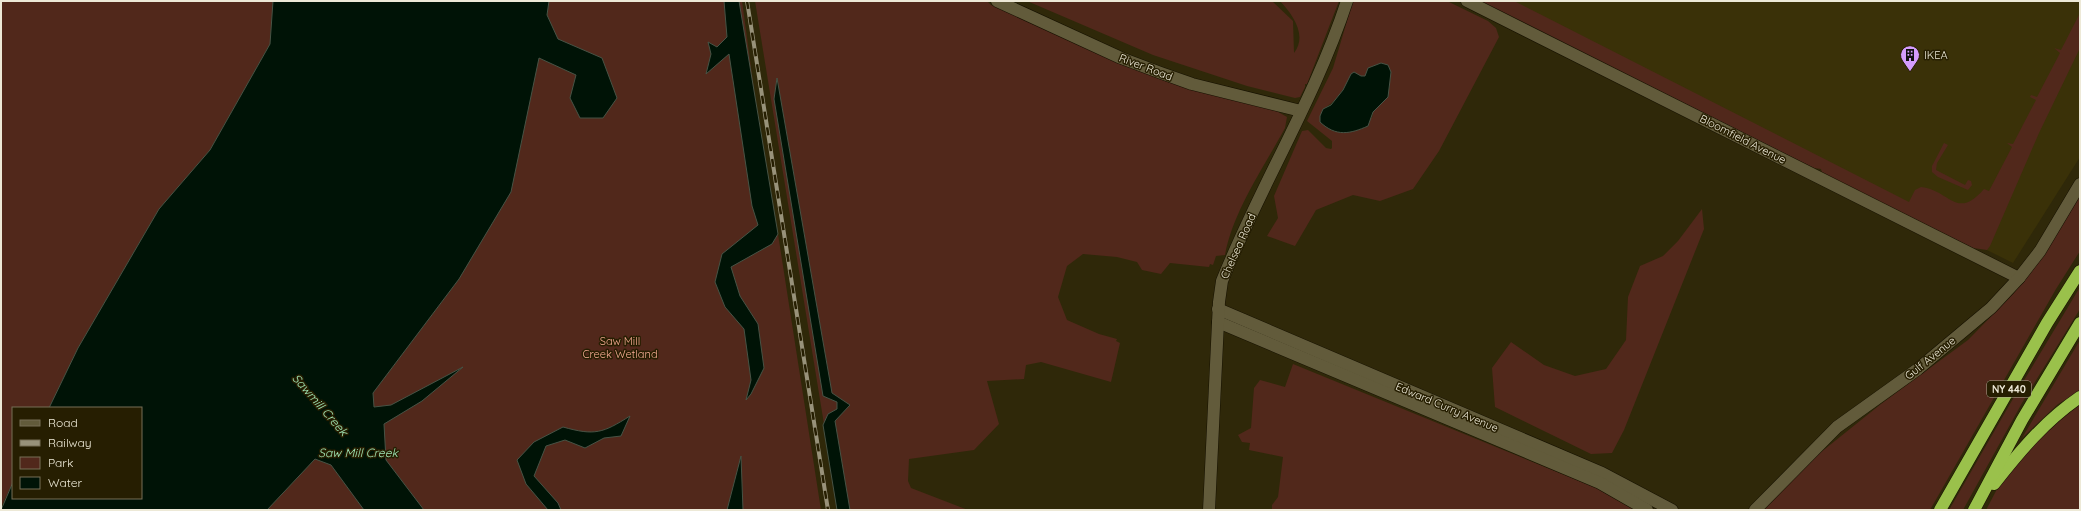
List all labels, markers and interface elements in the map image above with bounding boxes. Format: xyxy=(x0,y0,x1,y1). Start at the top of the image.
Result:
building icon: IKEA xyxy=(1899,44,1921,72)
place label: IKEA xyxy=(1924,48,1948,62)
street label: River Road xyxy=(1117,50,1175,84)
street label: Bloomfield Avenue xyxy=(1697,111,1789,167)
street label: Chelsea Road xyxy=(1217,211,1259,281)
street label: Gulf Avenue xyxy=(1902,333,1958,383)
park label: Saw Mill Creek Wetland xyxy=(582,334,658,361)
water label: Sawmill Creek xyxy=(289,371,352,440)
street label: Edward Curry Avenue xyxy=(1394,379,1500,435)
road number: NY 440 xyxy=(1987,381,2031,397)
legend xyxy=(12,407,142,499)
text: Road xyxy=(48,415,78,430)
text: Railway xyxy=(48,435,92,450)
water label: Saw Mill Creek xyxy=(318,445,399,460)
text: Park xyxy=(48,455,73,470)
text: Water xyxy=(48,475,83,490)

